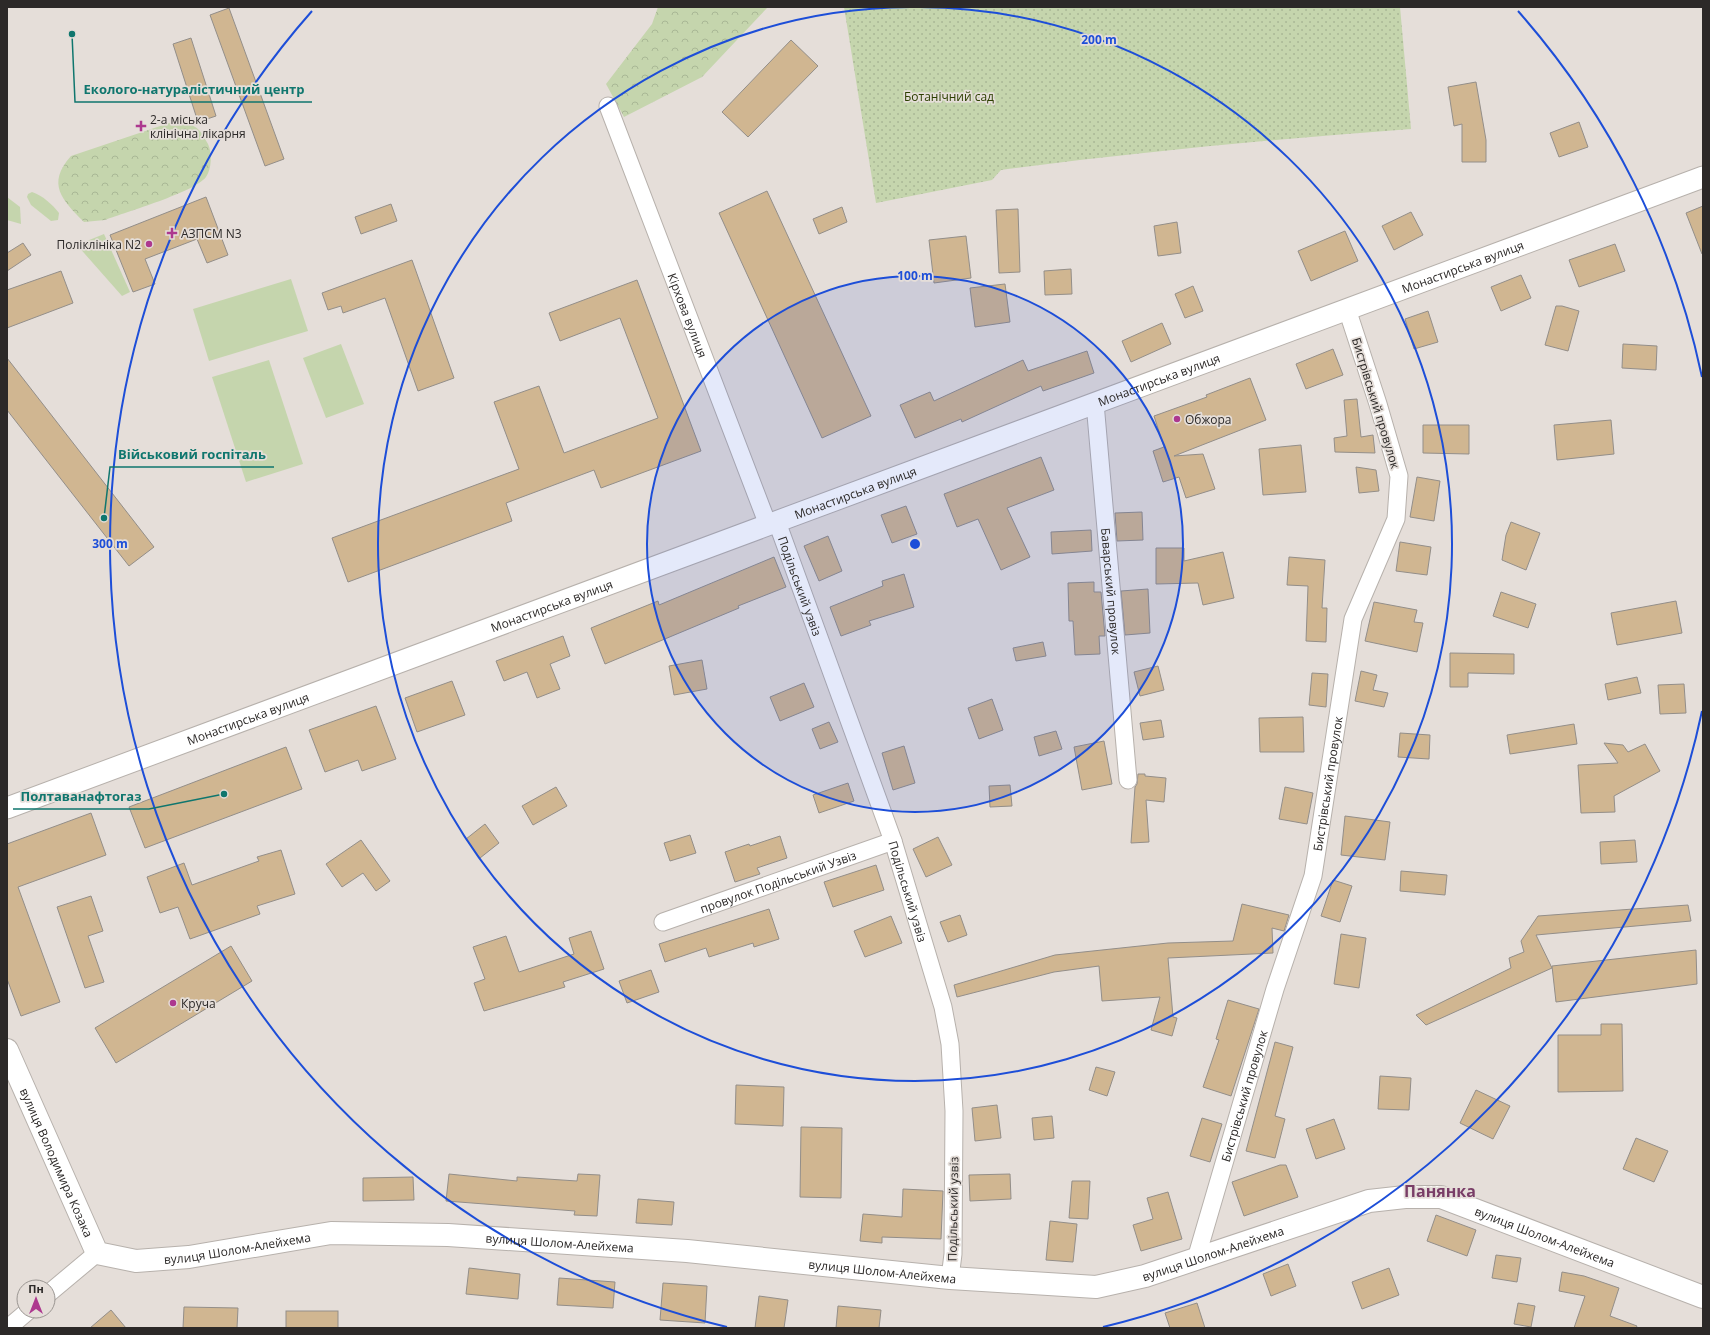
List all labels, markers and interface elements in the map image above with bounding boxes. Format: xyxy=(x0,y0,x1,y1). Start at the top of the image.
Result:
text: 200 m xyxy=(1081,31,1117,48)
callout: Еколого-натуралістичний центр xyxy=(75,77,312,102)
text: Еколого-натуралістичний центр xyxy=(84,80,304,98)
park label: Ботанічний сад xyxy=(904,88,994,105)
place label: 2-а міська клінічна лікарня xyxy=(150,111,246,142)
marker: 2-а міська клінічна лікарня xyxy=(135,120,147,132)
place label: АЗПСМ N3 xyxy=(181,225,242,242)
marker: АЗПСМ N3 xyxy=(166,227,178,239)
place label: Поліклініка N2 xyxy=(57,236,141,253)
street label: Монастирська вулиця xyxy=(1399,236,1526,297)
marker: Поліклініка N2 xyxy=(144,239,154,249)
text: 100 m xyxy=(897,267,933,284)
street label: Кірхова вулиця xyxy=(664,270,712,360)
street label: Бистрівський провулок xyxy=(1348,335,1404,471)
street label: Монастирська вулиця xyxy=(1095,349,1222,410)
place label: Обжора xyxy=(1185,411,1232,428)
marker: Обжора xyxy=(1172,414,1182,424)
callout: Військовий госпіталь xyxy=(110,442,274,467)
text: Військовий госпіталь xyxy=(118,445,266,463)
street label: Монастирська вулиця xyxy=(792,462,919,523)
street label: Баварський провулок xyxy=(1097,527,1126,656)
street label: Подільський узвіз xyxy=(774,534,826,638)
text: 300 m xyxy=(92,535,128,552)
centre of rings xyxy=(908,537,922,551)
street label: Монастирська вулиця xyxy=(488,575,615,636)
street label: Монастирська вулиця xyxy=(184,688,311,749)
street label: Бистрівський провулок xyxy=(1308,714,1346,852)
callout: Полтаванафтогаз xyxy=(13,784,149,809)
text: Полтаванафтогаз xyxy=(21,787,141,805)
street label: Подільський узвіз xyxy=(885,839,931,944)
street label: провулок Подільський Узвіз xyxy=(698,846,859,917)
place label: Круча xyxy=(181,995,216,1012)
marker: Круча xyxy=(168,998,178,1008)
street label: Бистрівський провулок xyxy=(1216,1027,1271,1164)
street label: вулиця Володимира Козака xyxy=(16,1085,97,1240)
street label: Подільський узвіз xyxy=(944,1156,962,1262)
district label: Панянка xyxy=(1404,1180,1476,1202)
street label: вулиця Шолом-Алейхема xyxy=(1472,1202,1617,1271)
street label: вулиця Шолом-Алейхема xyxy=(1140,1222,1286,1285)
street label: вулиця Шолом-Алейхема xyxy=(163,1228,312,1267)
street label: вулиця Шолом-Алейхема xyxy=(485,1229,634,1256)
street label: вулиця Шолом-Алейхема xyxy=(808,1255,957,1287)
north arrow xyxy=(16,1279,56,1319)
text: Пн xyxy=(28,1281,44,1296)

